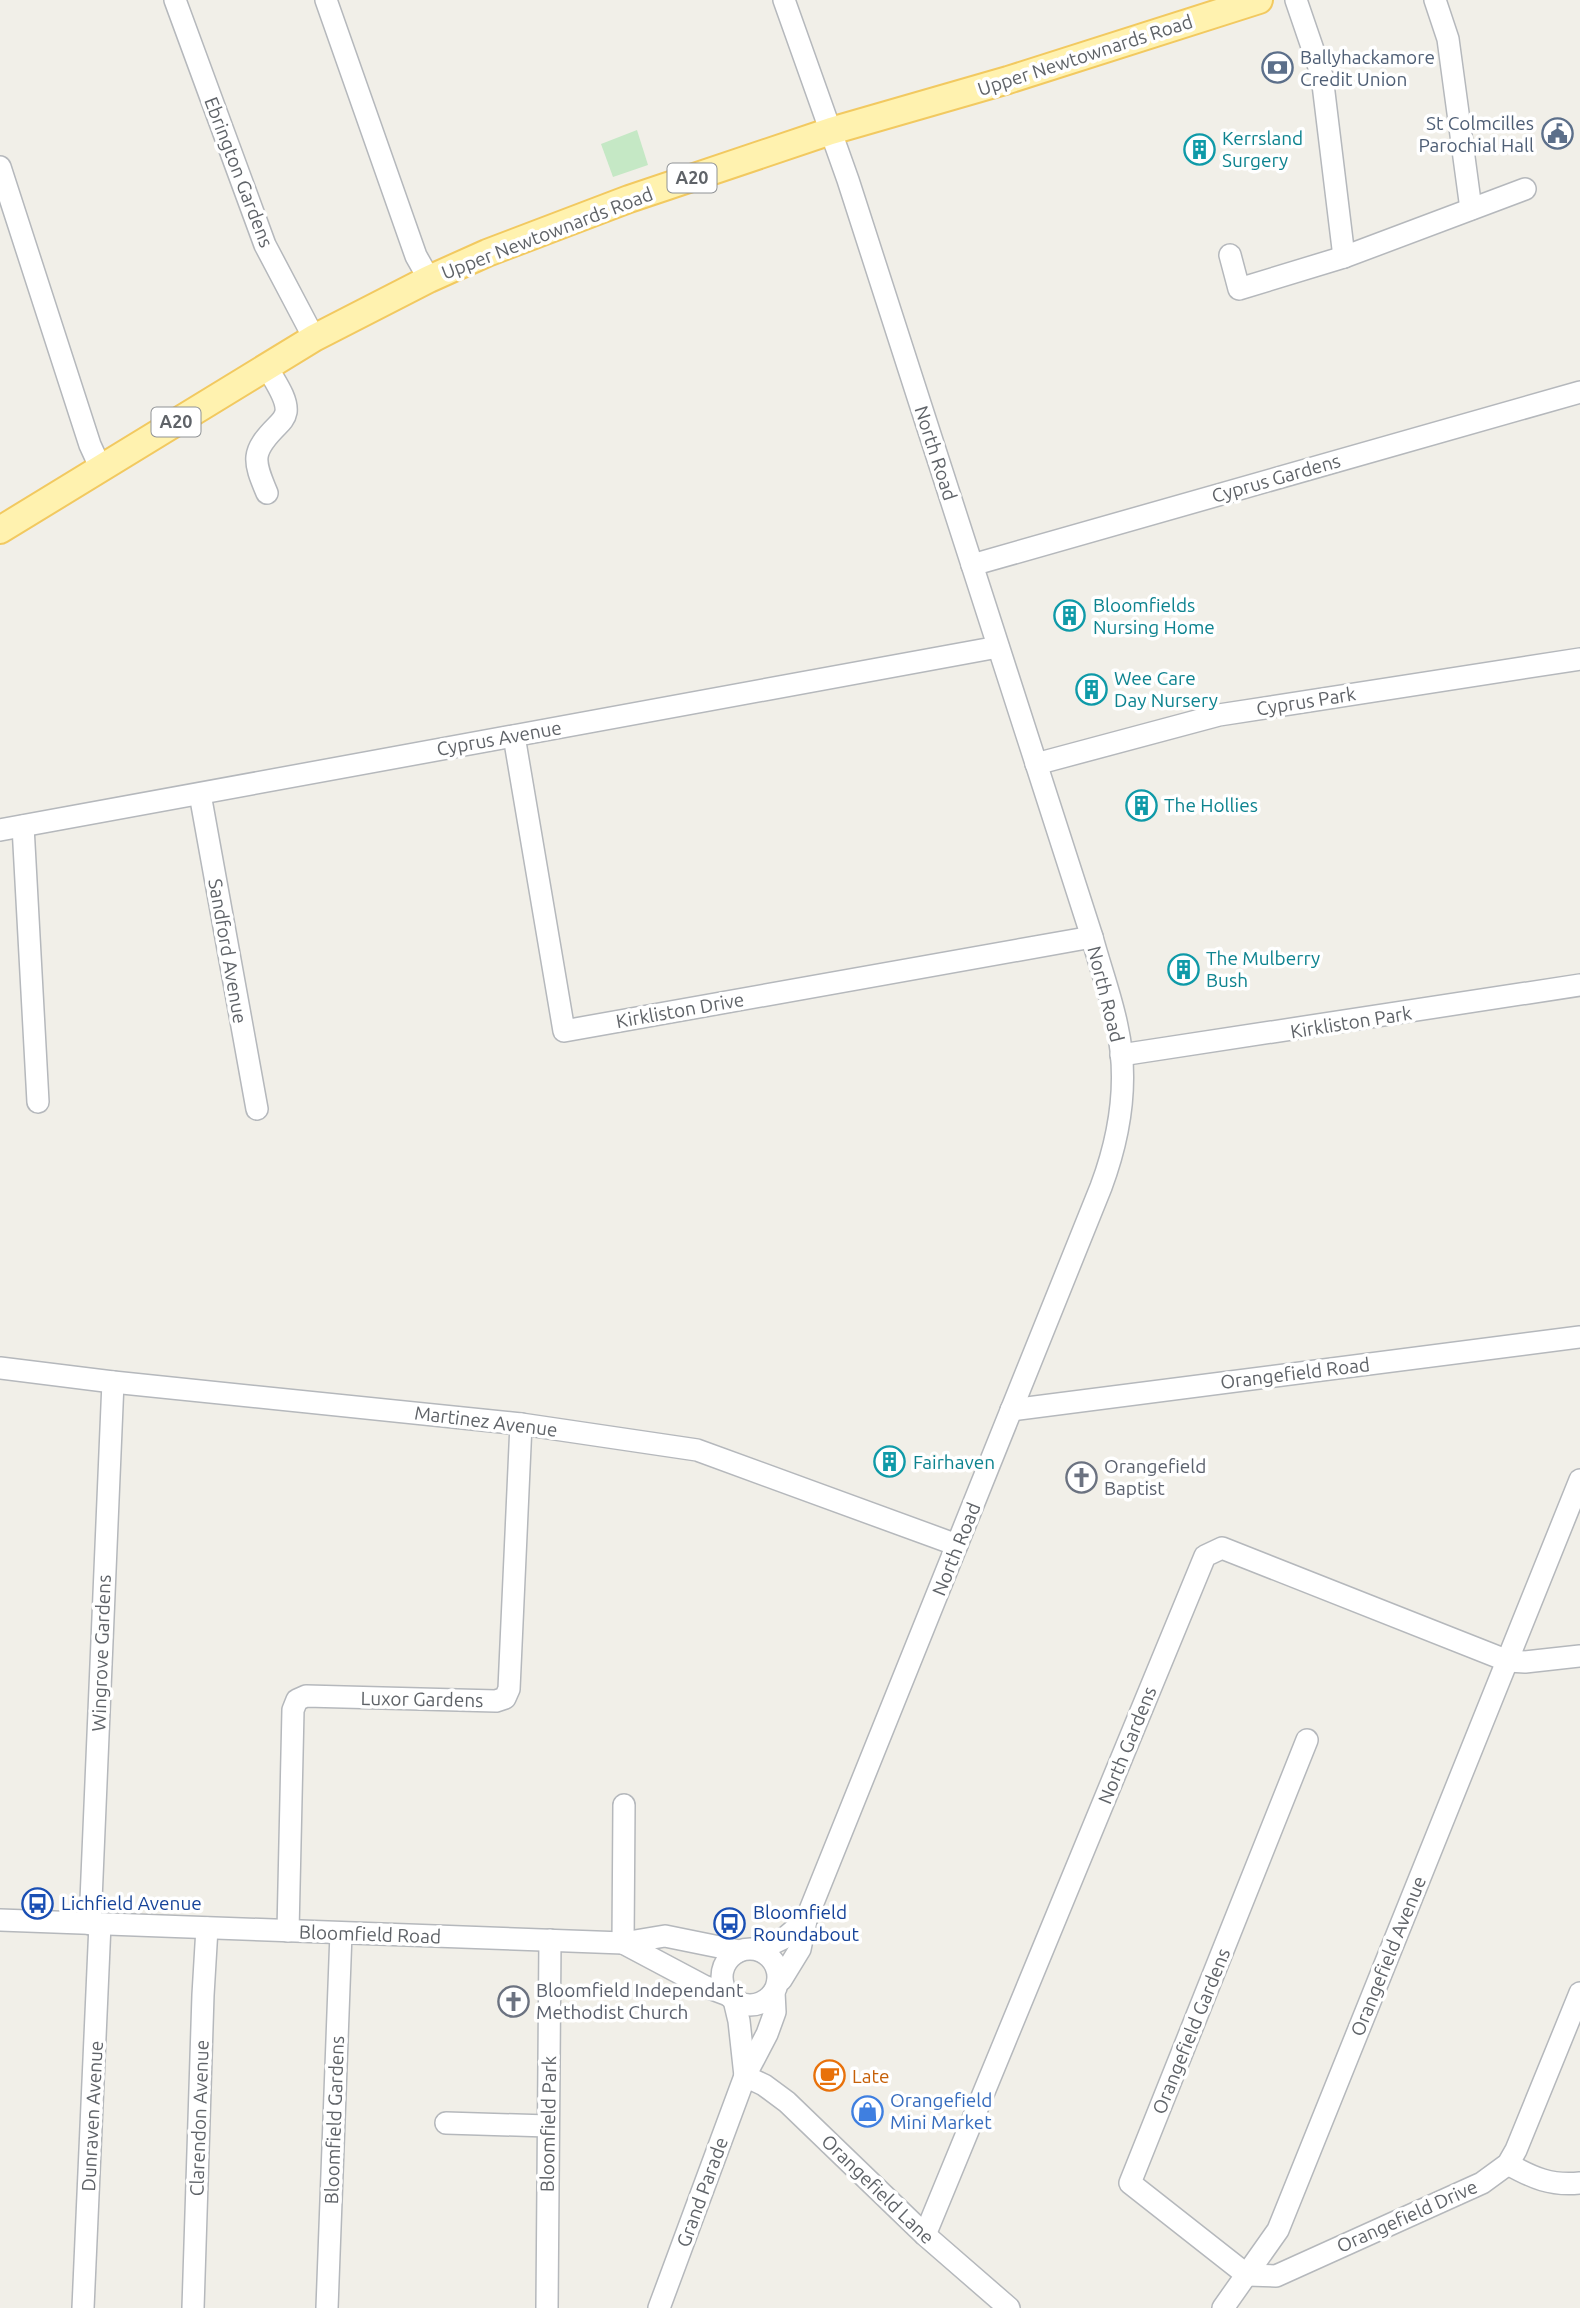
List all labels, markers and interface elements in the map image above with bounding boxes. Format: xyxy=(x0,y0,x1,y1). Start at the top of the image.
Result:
street label: Upper Newtownards Road xyxy=(975,10,1195,100)
place label: Ballyhackamore Credit Union xyxy=(1300,46,1435,90)
bank icon: Ballyhackamore Credit Union xyxy=(1260,51,1294,85)
street label: Ebrington Gardens xyxy=(200,94,278,250)
place label: St Colmcilles Parochial Hall xyxy=(1418,112,1534,156)
public building icon: St Colmcilles Parochial Hall xyxy=(1540,117,1574,151)
place label: Kerrsland Surgery xyxy=(1222,127,1303,171)
building icon: Kerrsland Surgery xyxy=(1182,132,1216,166)
road number: A20 xyxy=(668,163,716,192)
street label: Upper Newtownards Road xyxy=(438,182,656,284)
street label: North Road xyxy=(910,403,962,503)
road number: A20 xyxy=(152,408,200,436)
street label: Cyprus Gardens xyxy=(1209,449,1343,507)
place label: Bloomfields Nursing Home xyxy=(1093,594,1215,638)
building icon: Bloomfields Nursing Home xyxy=(1053,599,1087,633)
place label: Wee Care Day Nursery xyxy=(1114,667,1218,711)
building icon: Wee Care Day Nursery xyxy=(1074,672,1108,706)
street label: Cyprus Park xyxy=(1255,682,1358,720)
street label: Cyprus Avenue xyxy=(435,716,563,760)
building icon: The Hollies xyxy=(1124,788,1158,822)
place label: The Hollies xyxy=(1164,794,1258,816)
street label: Sandford Avenue xyxy=(204,877,252,1025)
street label: North Road xyxy=(1083,944,1129,1044)
place label: The Mulberry Bush xyxy=(1206,947,1320,991)
building icon: The Mulberry Bush xyxy=(1166,952,1200,986)
street label: Kirkliston Drive xyxy=(614,988,746,1032)
street label: Kirkliston Park xyxy=(1289,1001,1414,1042)
street label: Orangefield Road xyxy=(1219,1353,1371,1393)
street label: Martinez Avenue xyxy=(413,1401,559,1441)
building icon: Fairhaven xyxy=(873,1445,907,1479)
place label: Fairhaven xyxy=(913,1451,995,1473)
place label: Orangefield Baptist xyxy=(1104,1455,1206,1499)
church icon: Orangefield Baptist xyxy=(1064,1460,1098,1494)
street label: North Road xyxy=(927,1499,985,1599)
street label: Wingrove Gardens xyxy=(87,1574,115,1732)
street label: North Gardens xyxy=(1093,1683,1161,1807)
street label: Luxor Gardens xyxy=(360,1687,484,1711)
street label: Orangefield Avenue xyxy=(1346,1873,1430,2039)
bus stop icon: Lichfield Avenue xyxy=(21,1886,55,1920)
place label: Lichfield Avenue xyxy=(61,1892,202,1914)
place label: Bloomfield Roundabout xyxy=(753,1901,860,1945)
bus stop icon: Bloomfield Roundabout xyxy=(713,1906,747,1940)
street label: Bloomfield Road xyxy=(299,1921,441,1947)
street label: Orangefield Gardens xyxy=(1148,1945,1234,2117)
place label: Bloomfield Independant Methodist Church xyxy=(536,1979,744,2023)
church icon: Bloomfield Independant Methodist Church xyxy=(496,1984,530,2018)
street label: Bloomfield Gardens xyxy=(320,2035,348,2205)
street label: Clarendon Avenue xyxy=(185,2039,213,2197)
street label: Dunraven Avenue xyxy=(77,2040,107,2192)
street label: Bloomfield Park xyxy=(536,2055,560,2192)
cafe icon: Late xyxy=(812,2059,846,2093)
place label: Late xyxy=(852,2065,889,2087)
place label: Orangefield Mini Market xyxy=(890,2089,992,2133)
shop icon: Orangefield Mini Market xyxy=(850,2094,884,2128)
street label: Orangefield Lane xyxy=(817,2130,939,2248)
street label: Grand Parade xyxy=(672,2134,732,2250)
street label: Orangefield Drive xyxy=(1333,2175,1481,2257)

